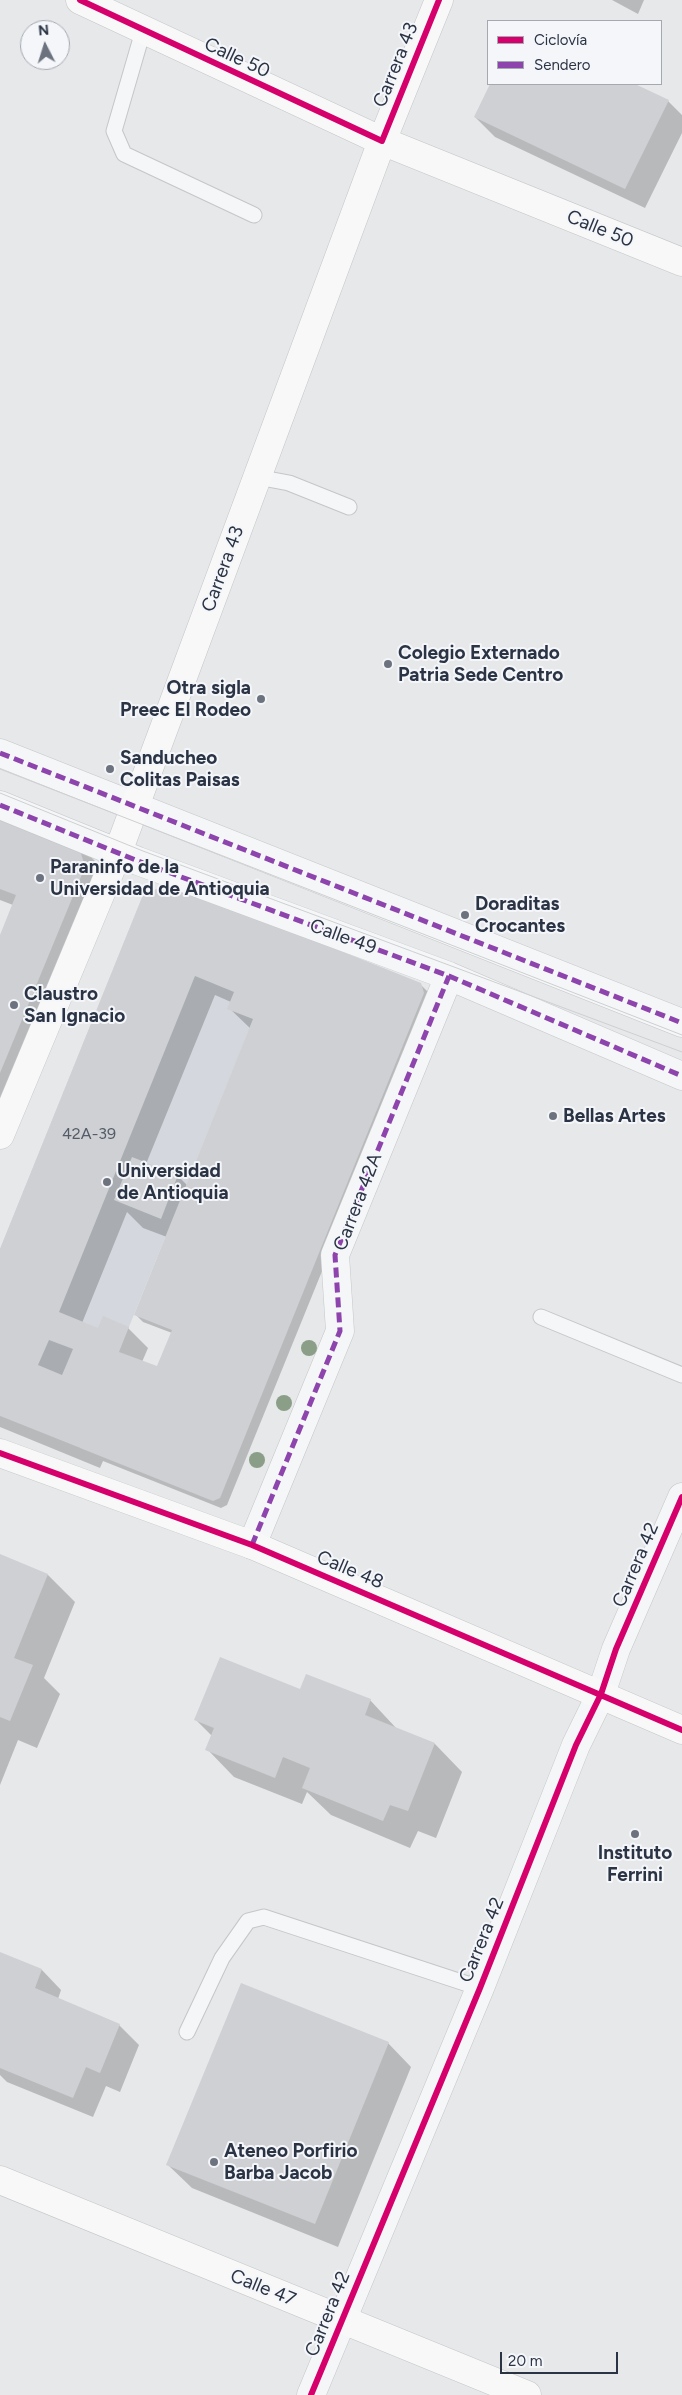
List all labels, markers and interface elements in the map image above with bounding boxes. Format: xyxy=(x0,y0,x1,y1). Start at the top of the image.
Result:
street label: Carrera 43 xyxy=(369,19,423,111)
north arrow xyxy=(20,20,70,70)
legend xyxy=(487,20,662,85)
text: N xyxy=(38,22,50,39)
text: Ciclovía xyxy=(534,31,587,49)
street label: Calle 50 xyxy=(200,33,274,83)
text: Sendero xyxy=(534,56,591,74)
street label: Calle 50 xyxy=(563,205,637,253)
street label: Carrera 43 xyxy=(197,523,249,615)
place label: Colegio Externado Patria Sede Centro xyxy=(398,642,563,686)
marker: Colegio Externado Patria Sede Centro xyxy=(382,658,394,670)
place label: Otra sigla Preec El Rodeo xyxy=(120,677,251,721)
marker: Otra sigla Preec El Rodeo xyxy=(255,693,267,705)
place label: Sanducheo Colitas Paisas xyxy=(120,747,240,791)
marker: Sanducheo Colitas Paisas xyxy=(104,763,116,775)
place label: Paraninfo de la Universidad de Antioquia xyxy=(50,856,270,900)
marker: Paraninfo de la Universidad de Antioquia xyxy=(34,872,46,884)
place label: Doraditas Crocantes xyxy=(475,893,565,937)
marker: Doraditas Crocantes xyxy=(459,909,471,921)
street label: Calle 49 xyxy=(307,914,379,960)
place label: Claustro San Ignacio xyxy=(24,983,125,1027)
marker: Claustro San Ignacio xyxy=(8,999,20,1011)
place label: Bellas Artes xyxy=(563,1105,666,1127)
marker: Bellas Artes xyxy=(547,1110,559,1122)
house number: 42A-39 xyxy=(62,1124,116,1144)
street label: Carrera 42A xyxy=(329,1150,387,1254)
place label: Universidad de Antioquia xyxy=(117,1160,229,1204)
marker: Universidad de Antioquia xyxy=(101,1176,113,1188)
street label: Carrera 42 xyxy=(608,1519,664,1611)
street label: Calle 48 xyxy=(313,1546,387,1594)
marker: Instituto Ferrini xyxy=(629,1828,641,1840)
place label: Instituto Ferrini xyxy=(598,1842,672,1886)
street label: Carrera 42 xyxy=(455,1894,509,1986)
place label: Ateneo Porfirio Barba Jacob xyxy=(224,2140,358,2184)
marker: Ateneo Porfirio Barba Jacob xyxy=(208,2156,220,2168)
street label: Calle 47 xyxy=(227,2265,299,2311)
street label: Carrera 42 xyxy=(301,2268,355,2360)
scale bar xyxy=(502,2342,620,2374)
text: 20 m xyxy=(508,2352,542,2370)

